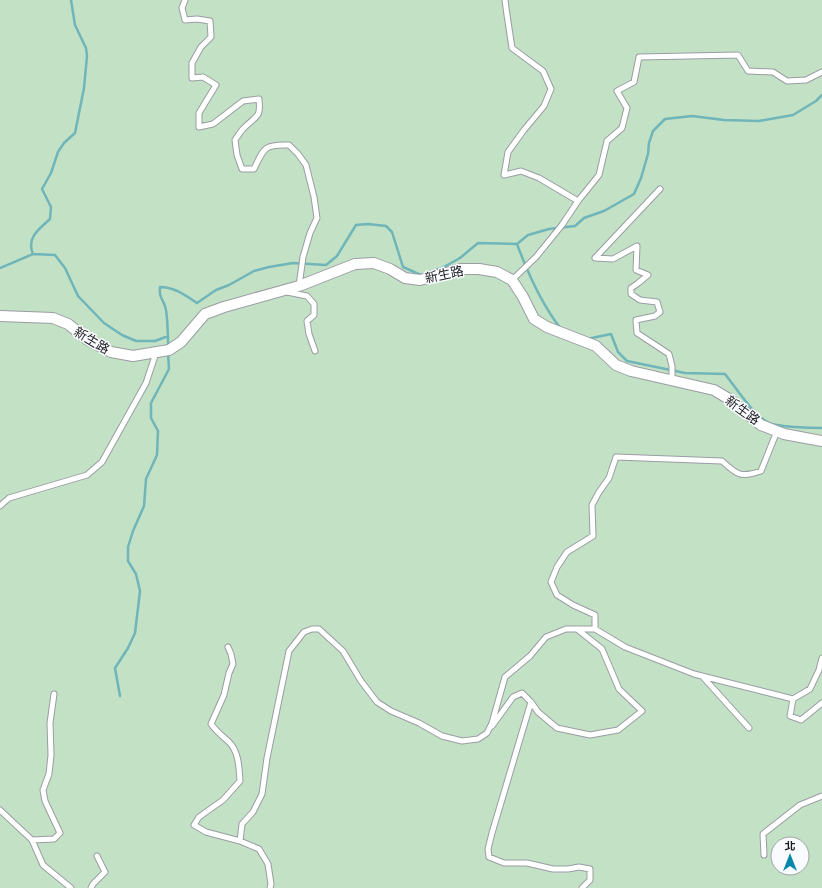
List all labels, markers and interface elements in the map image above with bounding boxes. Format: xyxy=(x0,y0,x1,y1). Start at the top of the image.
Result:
street label: 新生路 xyxy=(423,262,465,286)
street label: 新生路 xyxy=(71,323,113,357)
street label: 新生路 xyxy=(723,392,763,428)
north arrow xyxy=(770,836,810,876)
text: 北 xyxy=(785,839,796,853)

